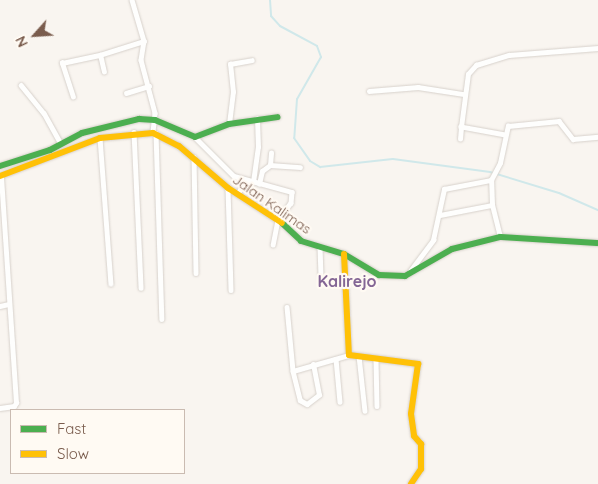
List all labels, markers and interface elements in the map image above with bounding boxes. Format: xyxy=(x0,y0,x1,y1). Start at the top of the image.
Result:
north arrow xyxy=(10,10,60,60)
text: N xyxy=(11,33,32,50)
street label: Jalan Kalimas xyxy=(229,171,315,237)
district label: Kalirejo xyxy=(317,271,377,291)
legend xyxy=(10,409,185,474)
text: Fast xyxy=(57,419,86,438)
text: Slow xyxy=(57,444,89,463)

